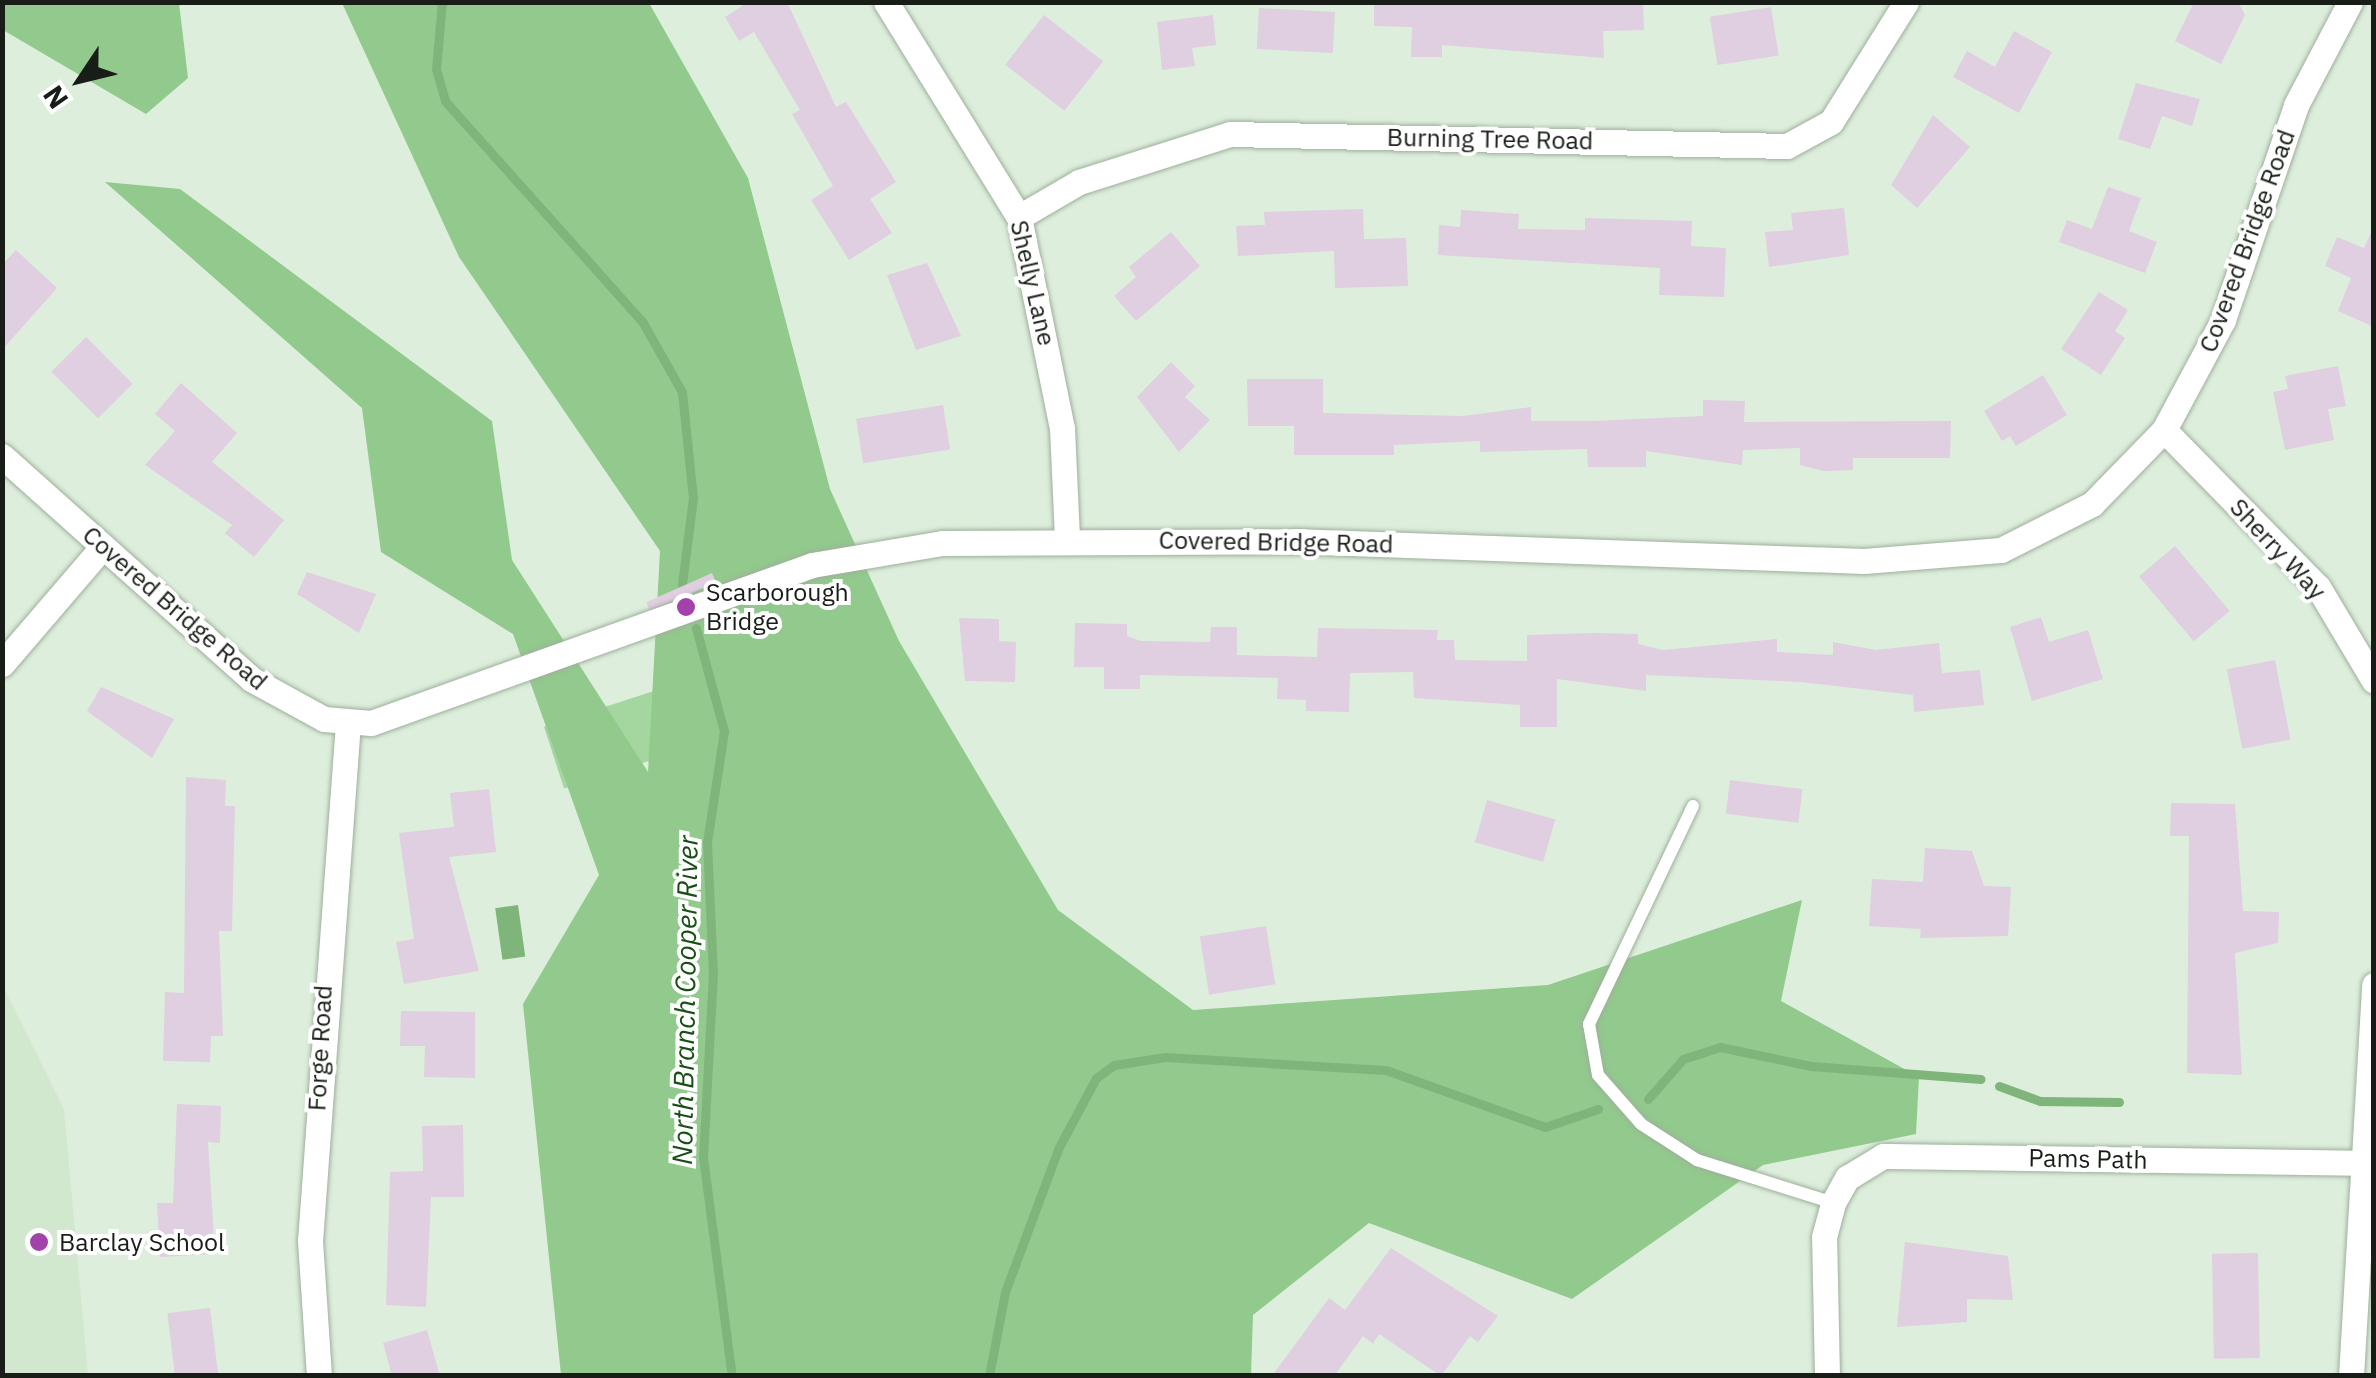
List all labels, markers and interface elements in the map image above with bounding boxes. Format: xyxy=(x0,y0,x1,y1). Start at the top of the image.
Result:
north arrow xyxy=(30,30,130,130)
text: N xyxy=(34,79,76,116)
street label: Burning Tree Road xyxy=(1387,122,1593,156)
street label: Covered Bridge Road xyxy=(2193,126,2301,356)
street label: Shelly Lane xyxy=(1004,217,1062,349)
street label: Sherry Way xyxy=(2224,492,2332,606)
street label: Covered Bridge Road xyxy=(77,520,273,696)
street label: Covered Bridge Road xyxy=(1158,525,1394,559)
place label: Scarborough Bridge xyxy=(706,578,849,637)
marker: Scarborough Bridge xyxy=(675,596,697,618)
water label: North Branch Cooper River xyxy=(665,835,705,1165)
street label: Forge Road xyxy=(302,984,338,1112)
street label: Pams Path xyxy=(2028,1143,2148,1175)
place label: Barclay School xyxy=(59,1227,225,1257)
marker: Barclay School xyxy=(28,1231,50,1253)

